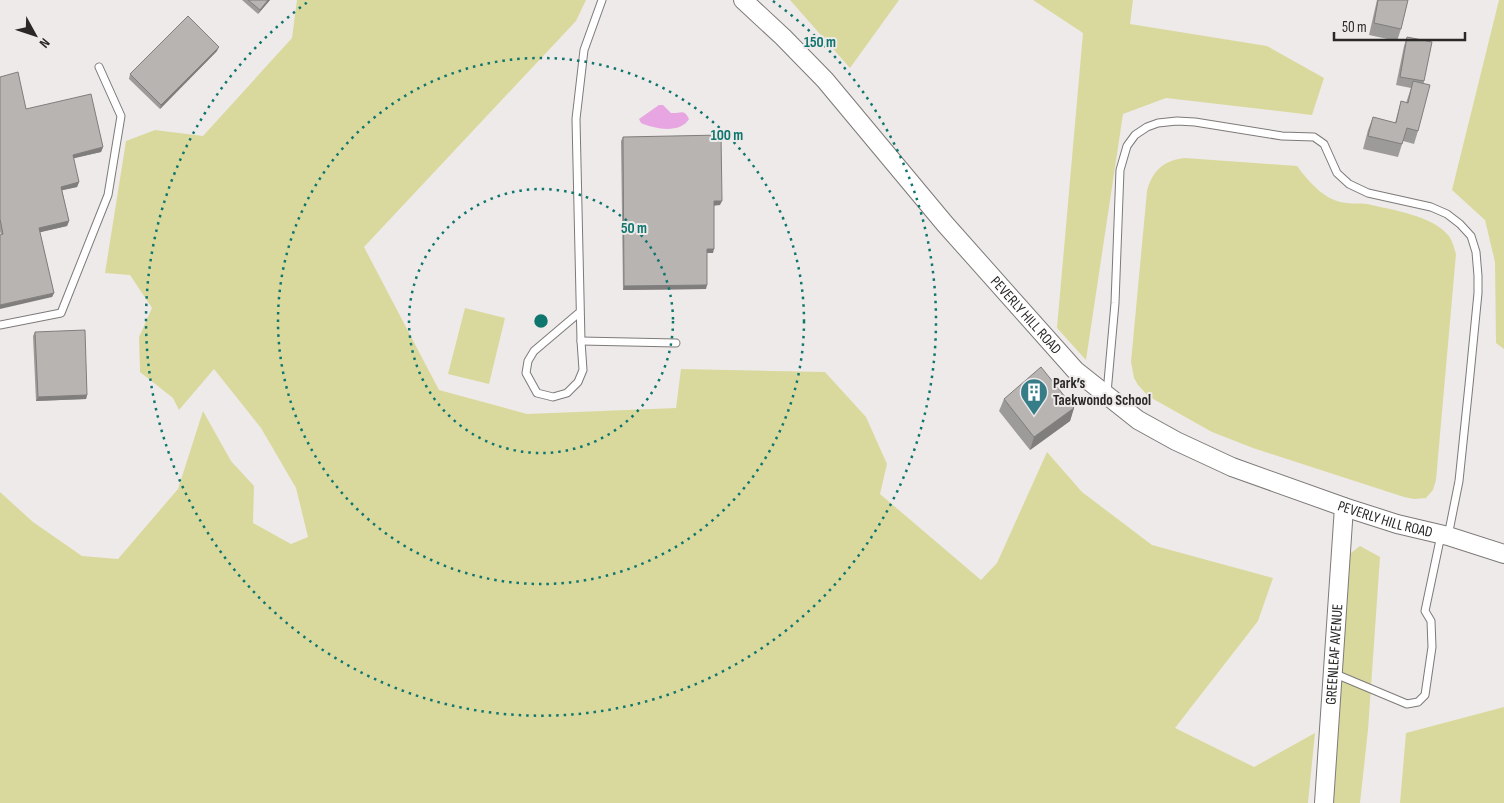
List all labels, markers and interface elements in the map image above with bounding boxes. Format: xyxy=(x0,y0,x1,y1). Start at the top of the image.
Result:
north arrow xyxy=(10,10,60,60)
scale bar xyxy=(1334,10,1465,42)
text: 50 m xyxy=(1342,18,1367,37)
text: 150 m xyxy=(804,33,836,52)
text: N xyxy=(36,35,53,51)
text: 100 m xyxy=(711,126,743,145)
text: 50 m xyxy=(621,219,647,238)
street label: PEVERLY HILL ROAD xyxy=(986,273,1065,358)
centre of rings xyxy=(532,312,550,330)
place label: Park’s Taekwondo School xyxy=(1053,374,1151,410)
building icon: Park’s Taekwondo School xyxy=(1019,377,1049,416)
street label: PEVERLY HILL ROAD xyxy=(1335,497,1434,542)
street label: GREENLEAF AVENUE xyxy=(1322,603,1347,705)

